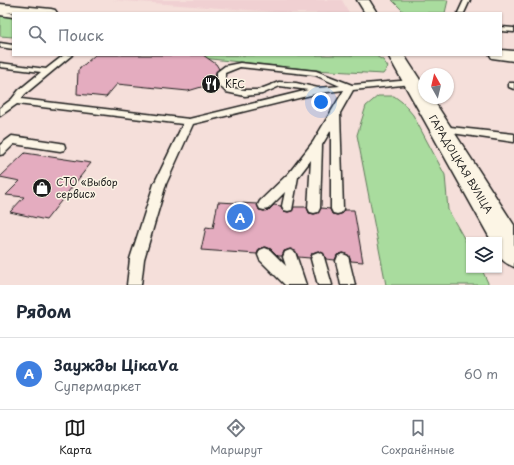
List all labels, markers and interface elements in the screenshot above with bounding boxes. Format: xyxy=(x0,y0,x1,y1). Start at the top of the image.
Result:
search box xyxy=(12,12,502,56)
icon: search xyxy=(26,23,48,45)
text: Поиск xyxy=(58,23,104,46)
north arrow xyxy=(418,68,454,104)
restaurant icon: KFC xyxy=(200,73,222,95)
place label: KFC xyxy=(225,76,245,91)
your location xyxy=(311,92,331,112)
street label: ГАРАДОЦКАЯ ВУЛІЦА xyxy=(426,112,497,216)
place label: СТО «Выбор сервис» xyxy=(56,174,118,201)
shop icon: СТО «Выбор сервис» xyxy=(31,177,53,199)
pin: A xyxy=(227,202,253,232)
map controls xyxy=(466,237,502,273)
button: layers xyxy=(466,237,502,273)
text: Рядом xyxy=(16,298,71,324)
text: Заужды ЦікаVа xyxy=(54,353,179,376)
text: A xyxy=(24,364,34,383)
text: 60 m xyxy=(464,364,498,383)
text: Супермаркет xyxy=(54,376,141,395)
tab: Карта xyxy=(59,417,92,458)
tab: Маршрут xyxy=(210,417,262,458)
tab: Сохранённые xyxy=(381,417,455,458)

